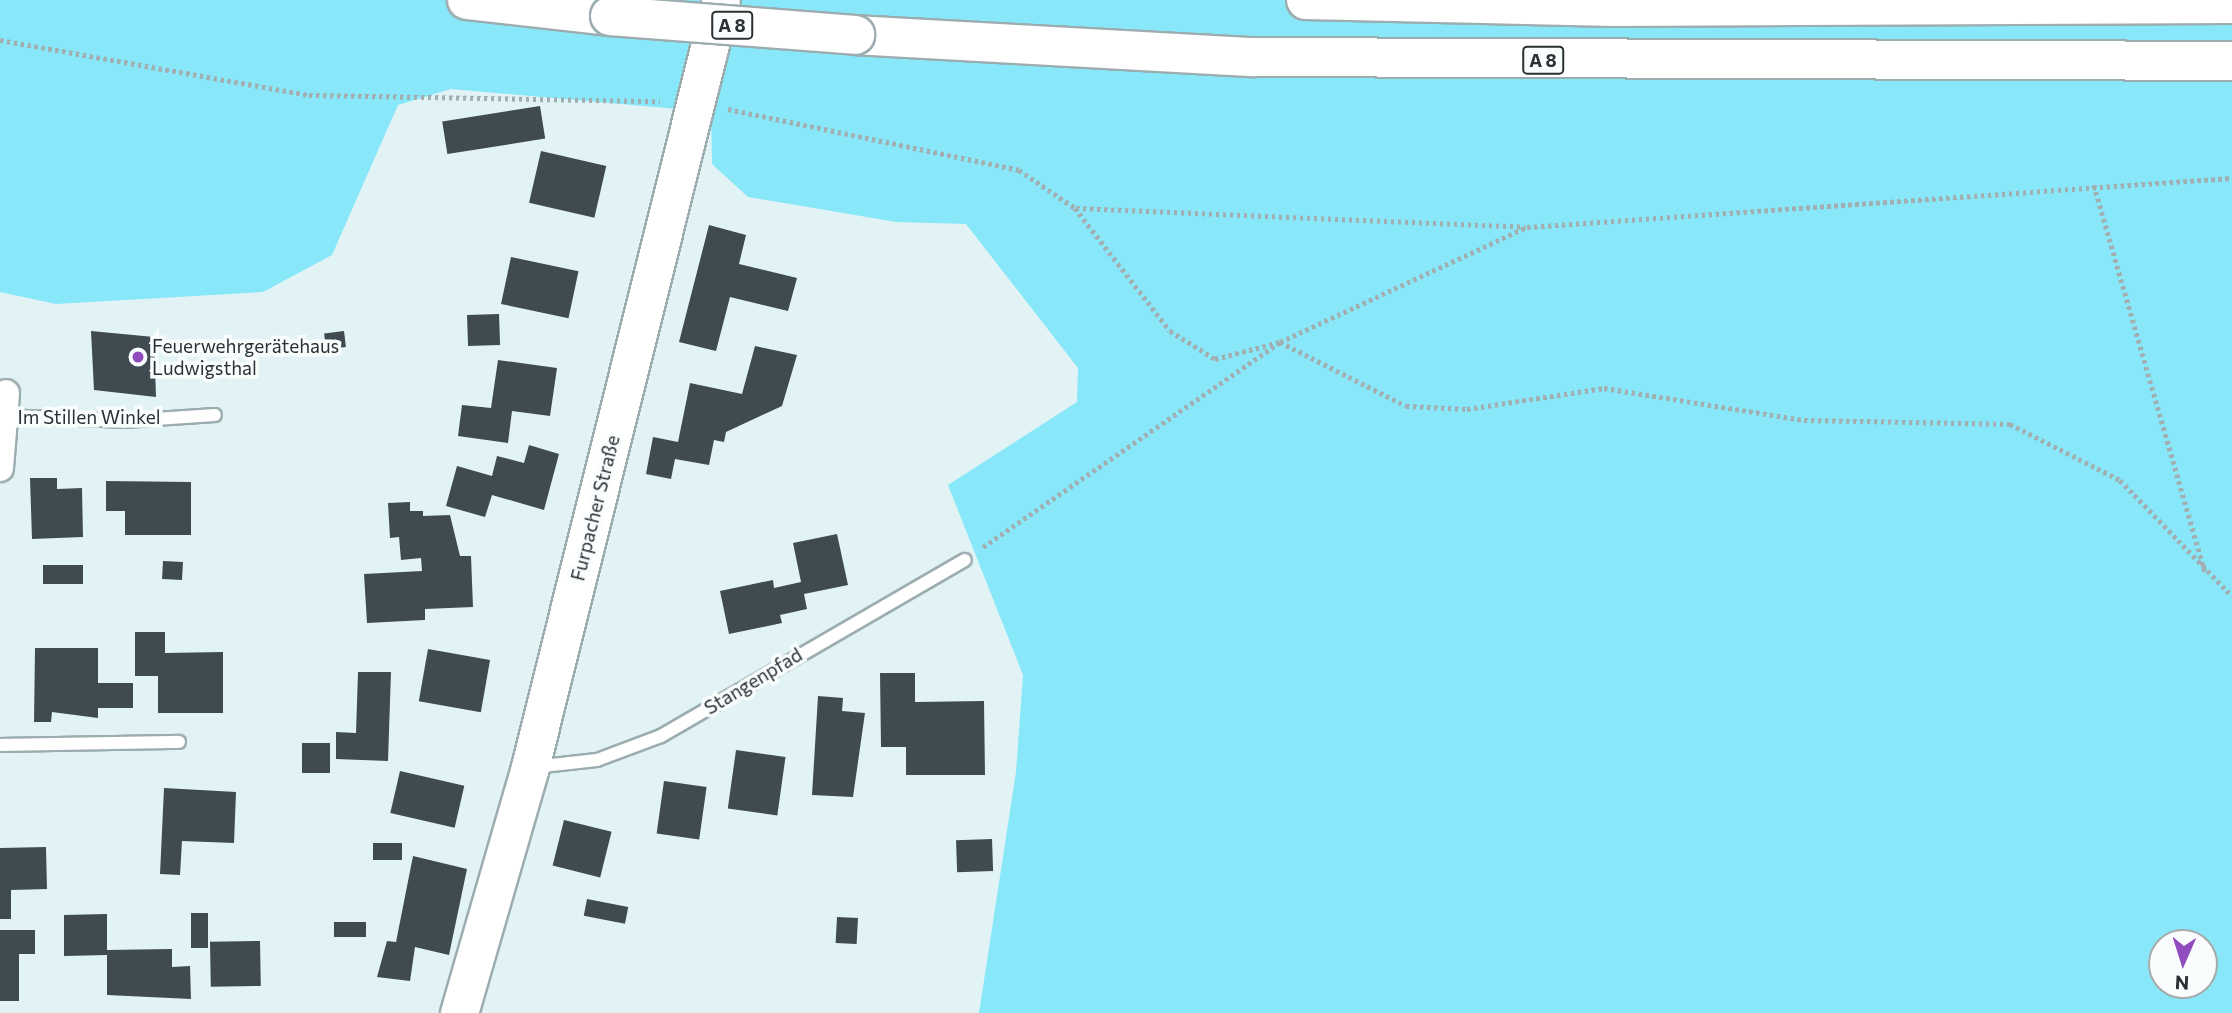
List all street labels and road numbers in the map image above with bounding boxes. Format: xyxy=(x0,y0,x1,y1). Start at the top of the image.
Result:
road number: A 8 xyxy=(711,10,753,40)
road number: A 8 xyxy=(1522,46,1564,74)
street label: Im Stillen Winkel xyxy=(17,406,161,428)
street label: Furpacher Straße xyxy=(566,433,624,583)
street label: Stangenpfad xyxy=(700,643,806,719)

